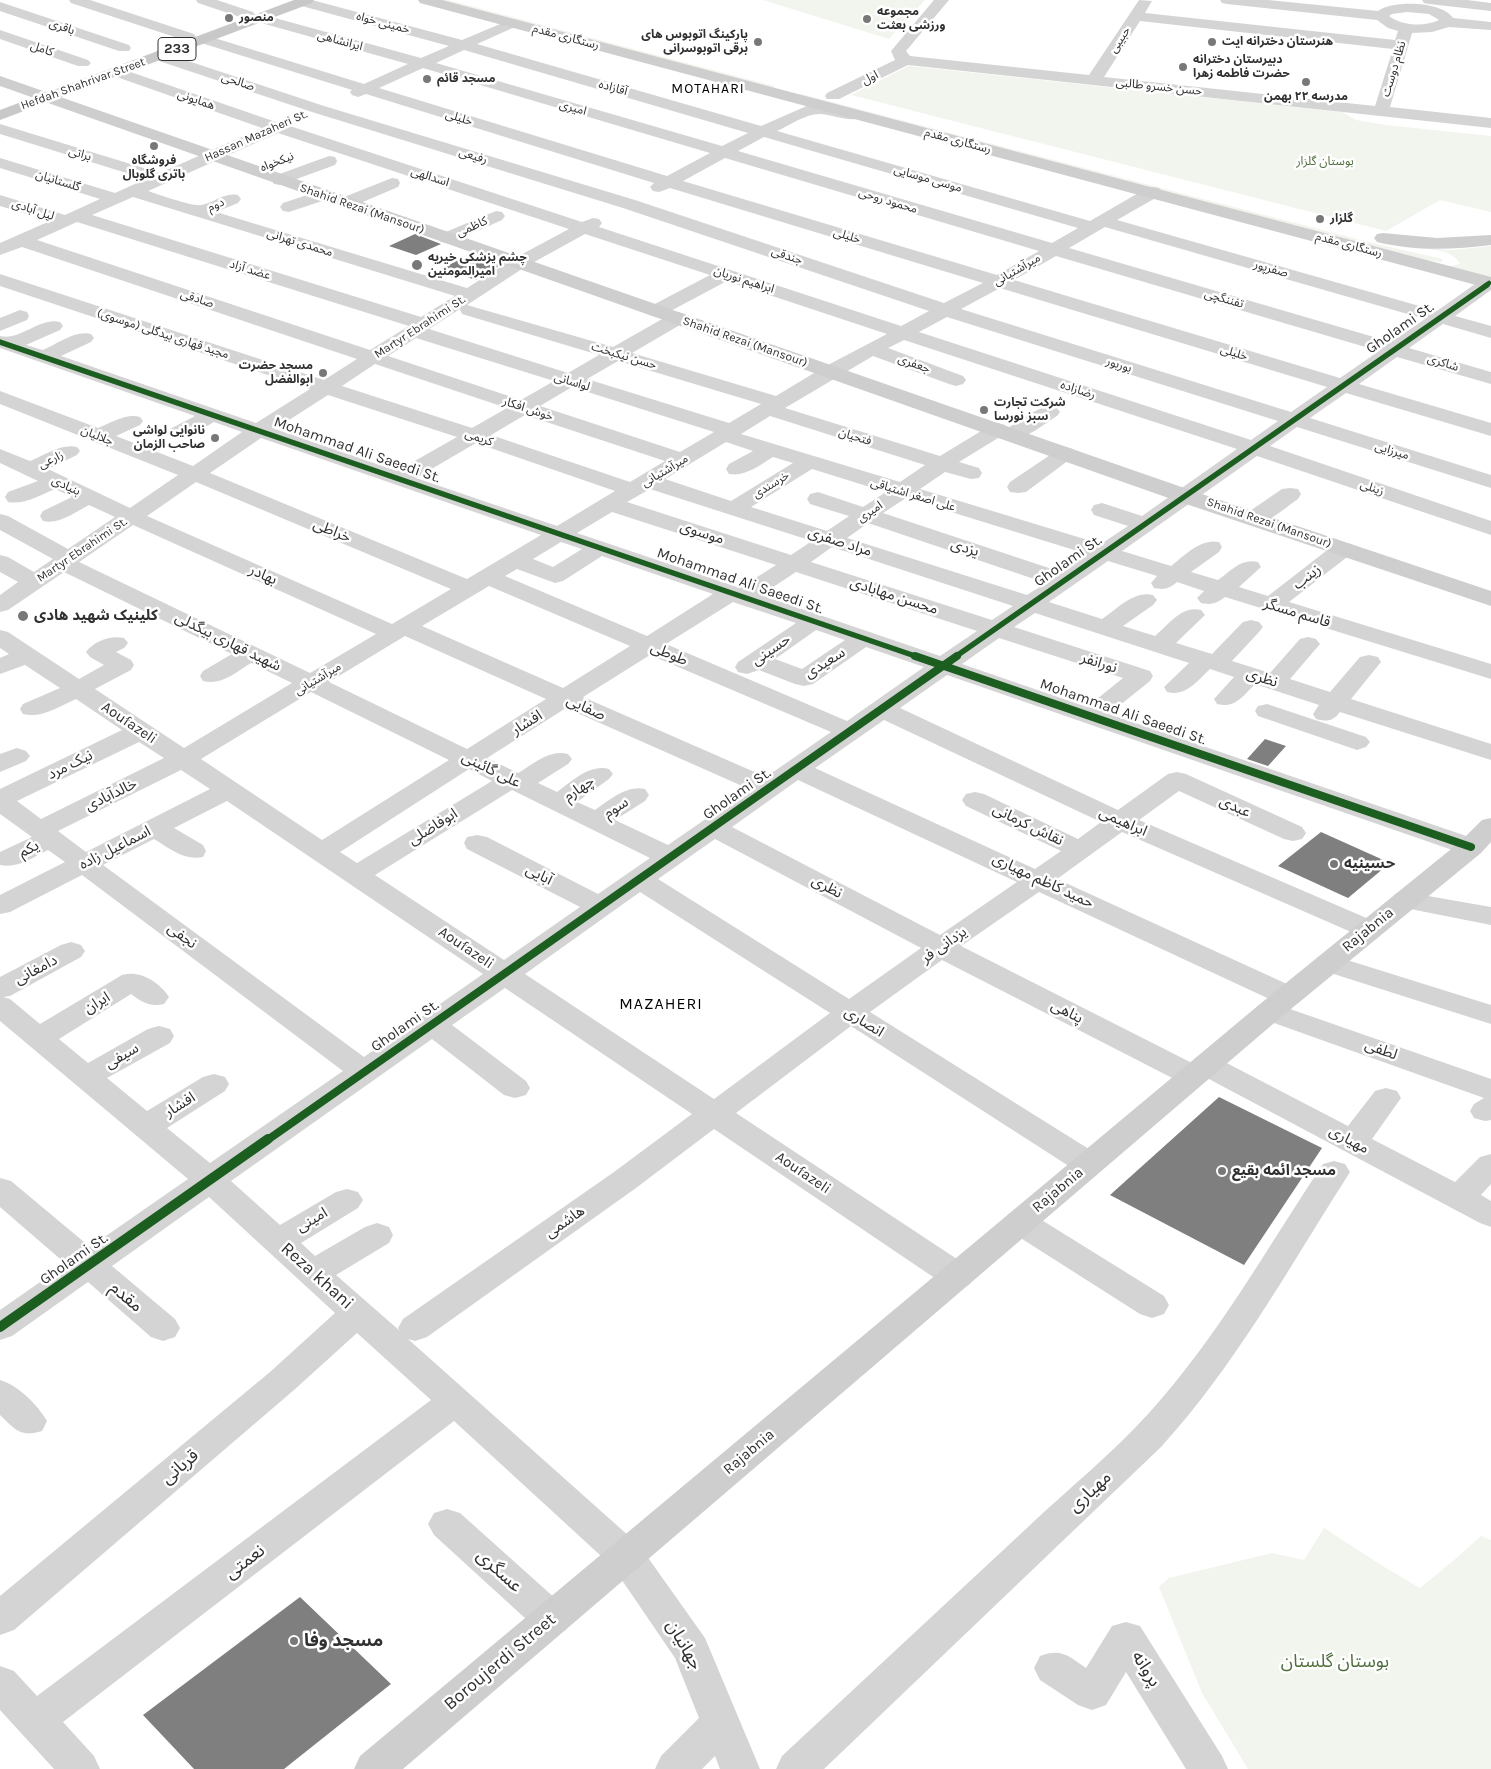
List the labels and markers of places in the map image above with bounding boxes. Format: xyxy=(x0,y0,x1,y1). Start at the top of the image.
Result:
place label: مجموعه ورزشی بعثت xyxy=(877,5,946,33)
place label: منصور xyxy=(239,11,274,25)
marker: منصور xyxy=(223,12,235,24)
marker: مجموعه ورزشی بعثت xyxy=(861,13,873,25)
place label: پارکینگ اتوبوس های برقی اتوبوسرانی xyxy=(641,28,748,56)
place label: هنرستان دخترانه ایت xyxy=(1222,35,1333,49)
marker: پارکینگ اتوبوس های برقی اتوبوسرانی xyxy=(752,36,764,48)
marker: هنرستان دخترانه ایت xyxy=(1206,36,1218,48)
place label: دبیرستان دخترانه حضرت فاطمه زهرا xyxy=(1193,53,1290,81)
marker: دبیرستان دخترانه حضرت فاطمه زهرا xyxy=(1177,61,1189,73)
place label: مسجد قائم xyxy=(437,72,496,86)
marker: مسجد قائم xyxy=(421,73,433,85)
marker: مدرسه ۲۲ بهمن xyxy=(1300,76,1312,88)
place label: مدرسه ۲۲ بهمن xyxy=(1264,90,1348,104)
marker: فروشگاه باتری گلوبال xyxy=(148,140,160,152)
place label: فروشگاه باتری گلوبال xyxy=(123,154,185,182)
place label: گلزار xyxy=(1330,212,1353,226)
marker: گلزار xyxy=(1314,213,1326,225)
place label: چشم پزشکی خیریه امیرالمومنین xyxy=(428,251,527,279)
marker: چشم پزشکی خیریه امیرالمومنین xyxy=(410,258,424,272)
place label: مسجد حضرت ابوالفضل xyxy=(239,359,313,387)
marker: مسجد حضرت ابوالفضل xyxy=(317,367,329,379)
place label: شرکت تجارت سبز نورسا xyxy=(994,396,1066,424)
marker: شرکت تجارت سبز نورسا xyxy=(978,404,990,416)
place label: نانوایی لواشی صاحب الزمان xyxy=(133,424,205,452)
marker: نانوایی لواشی صاحب الزمان xyxy=(209,432,221,444)
place label: کلینیک شهید هادی xyxy=(34,607,158,625)
marker: کلینیک شهید هادی xyxy=(16,609,30,623)
place label: حسینیه xyxy=(1344,855,1395,873)
marker: حسینیه xyxy=(1328,858,1340,870)
place label: مسجد ائمه بقیع xyxy=(1232,1162,1336,1180)
marker: مسجد ائمه بقیع xyxy=(1216,1165,1228,1177)
place label: مسجد وفا xyxy=(304,1630,383,1652)
marker: مسجد وفا xyxy=(288,1635,300,1647)

